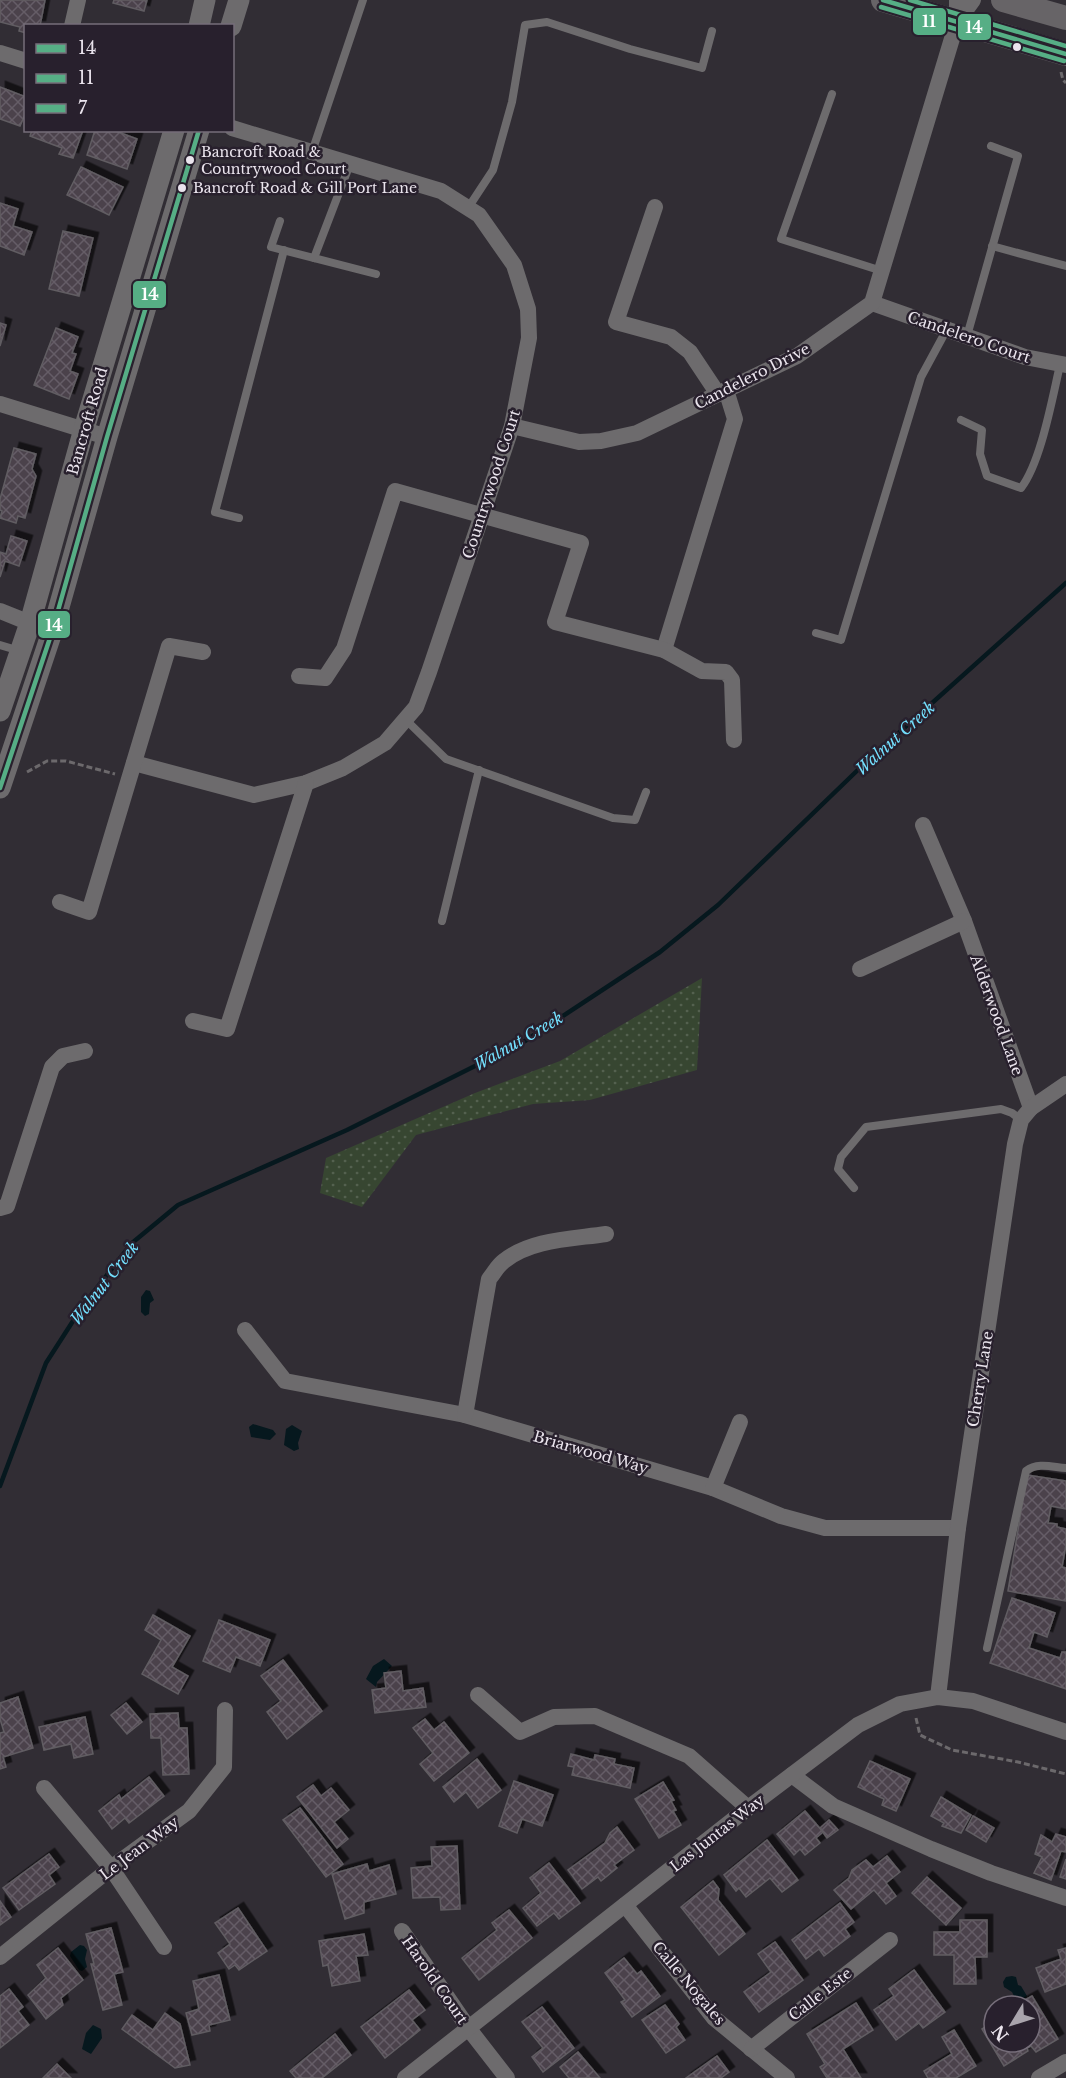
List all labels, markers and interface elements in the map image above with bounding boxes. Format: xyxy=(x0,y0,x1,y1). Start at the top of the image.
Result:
line badge: 11 xyxy=(912,7,947,36)
text: 11 xyxy=(922,11,936,31)
line badge: 14 xyxy=(957,13,992,41)
text: 14 xyxy=(965,17,983,37)
legend xyxy=(24,24,234,132)
text: 14 xyxy=(78,37,97,59)
unlabelled marker xyxy=(1011,41,1023,53)
text: 11 xyxy=(78,67,94,89)
text: 7 xyxy=(78,97,88,119)
place label: Bancroft Road & Countrywood Court xyxy=(201,143,347,178)
marker: Bancroft Road & Countrywood Court xyxy=(184,154,196,166)
place label: Bancroft Road & Gill Port Lane xyxy=(193,179,417,197)
marker: Bancroft Road & Gill Port Lane xyxy=(176,182,188,194)
line badge: 14 xyxy=(132,280,167,309)
text: 14 xyxy=(141,284,159,304)
street label: Candelero Court xyxy=(905,307,1033,367)
street label: Candelero Drive xyxy=(691,339,813,413)
street label: Bancroft Road xyxy=(63,365,111,477)
street label: Countrywood Court xyxy=(458,407,524,561)
line badge: 14 xyxy=(37,610,71,639)
text: 14 xyxy=(45,615,63,635)
water label: Walnut Creek xyxy=(851,697,939,779)
street label: Alderwood Lane xyxy=(966,951,1028,1078)
water label: Walnut Creek xyxy=(470,1007,566,1075)
water label: Walnut Creek xyxy=(65,1237,143,1329)
street label: Cherry Lane xyxy=(963,1330,997,1428)
street label: Briarwood Way xyxy=(531,1426,651,1478)
street label: Las Juntas Way xyxy=(666,1790,768,1876)
street label: Le Jean Way xyxy=(96,1812,183,1884)
street label: Harold Court xyxy=(398,1932,473,2028)
street label: Calle Nogales xyxy=(648,1937,730,2029)
street label: Calle Este xyxy=(785,1963,855,2025)
north arrow xyxy=(982,1994,1042,2054)
text: N xyxy=(988,2021,1013,2045)

